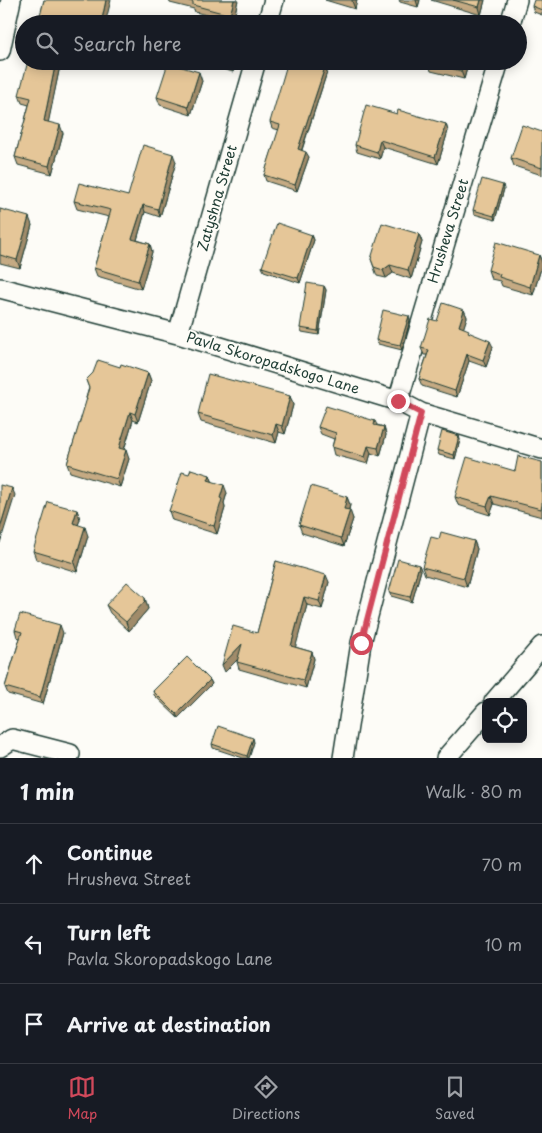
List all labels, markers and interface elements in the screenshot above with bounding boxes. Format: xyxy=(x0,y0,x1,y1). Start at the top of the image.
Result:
search box xyxy=(15,15,527,70)
icon: search xyxy=(33,29,61,57)
text: Search here xyxy=(73,29,182,57)
street label: Zatyshna Street xyxy=(191,142,242,253)
street label: Hrusheva Street xyxy=(422,176,473,286)
street label: Pavla Skoropadskogo Lane xyxy=(184,326,362,399)
route end xyxy=(387,390,410,413)
route start xyxy=(350,632,373,655)
map controls xyxy=(482,698,527,743)
button: locate xyxy=(482,698,527,743)
text: 1 min xyxy=(20,775,74,807)
text: Walk · 80 m xyxy=(425,779,522,803)
text: Continue xyxy=(67,838,153,866)
icon: ahead xyxy=(20,850,48,878)
text: 70 m xyxy=(482,852,522,876)
text: Hrusheva Street xyxy=(67,866,191,890)
text: Turn left xyxy=(67,918,151,946)
icon: left xyxy=(20,930,48,958)
text: 10 m xyxy=(485,932,522,956)
text: Pavla Skoropadskogo Lane xyxy=(67,946,273,970)
icon: arrive xyxy=(20,1010,48,1038)
text: Arrive at destination xyxy=(67,1010,271,1038)
tab: Map xyxy=(67,1073,97,1124)
tab: Directions xyxy=(232,1073,300,1124)
tab: Saved xyxy=(435,1073,475,1124)

